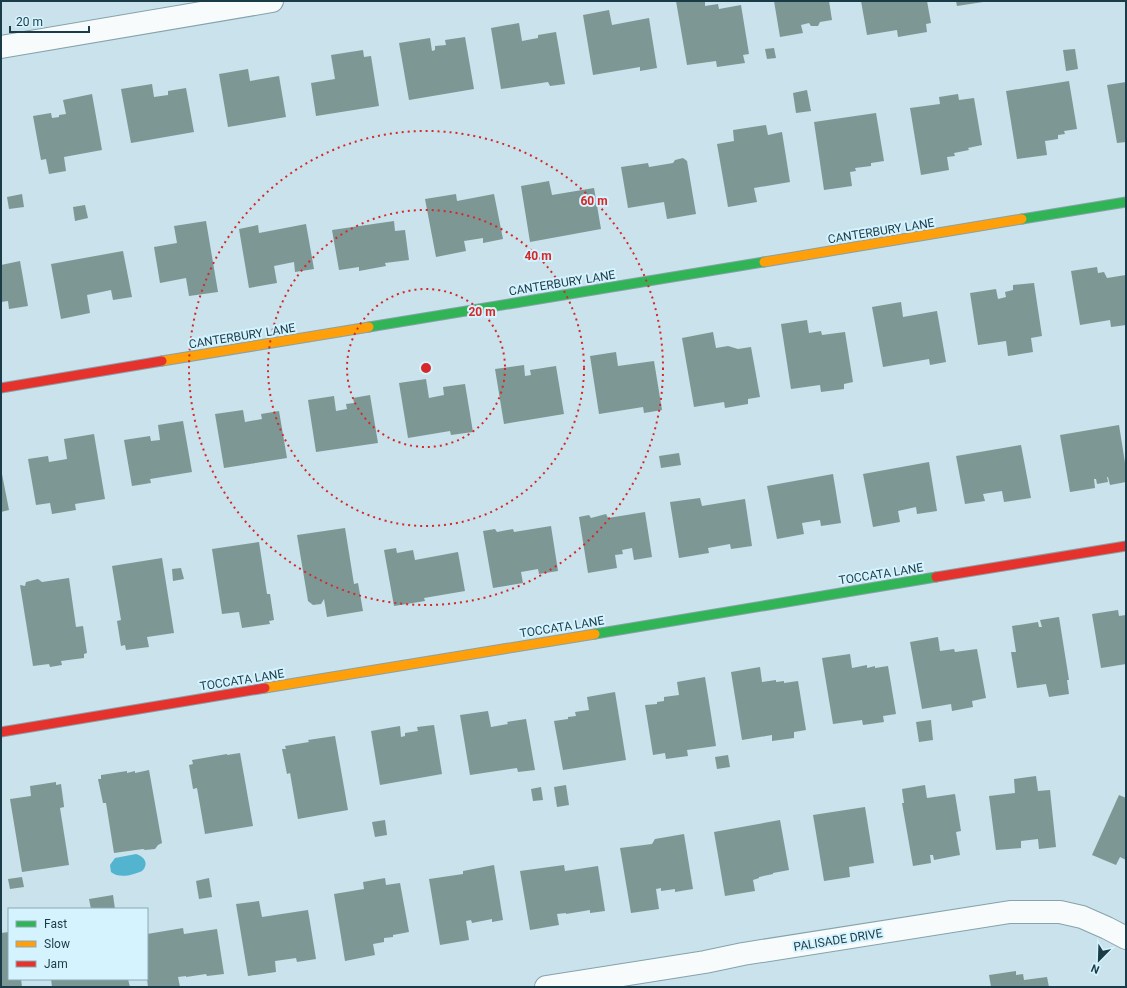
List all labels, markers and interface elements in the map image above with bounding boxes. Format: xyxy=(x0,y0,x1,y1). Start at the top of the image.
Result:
scale bar xyxy=(10,8,89,34)
text: 20 m xyxy=(16,15,43,29)
text: 60 m xyxy=(580,194,608,208)
street label: CANTERBURY LANE xyxy=(827,216,935,246)
text: 40 m xyxy=(524,249,552,263)
street label: CANTERBURY LANE xyxy=(508,268,616,298)
text: 20 m xyxy=(468,305,496,319)
street label: CANTERBURY LANE xyxy=(188,321,296,351)
centre of rings xyxy=(419,361,433,375)
street label: TOCCATA LANE xyxy=(838,560,924,588)
street label: TOCCATA LANE xyxy=(519,613,605,641)
street label: TOCCATA LANE xyxy=(199,666,285,694)
legend xyxy=(8,908,148,980)
text: Fast xyxy=(44,917,67,931)
street label: PALISADE DRIVE xyxy=(792,926,884,954)
text: Slow xyxy=(44,937,70,951)
north arrow xyxy=(1079,940,1119,980)
text: Jam xyxy=(44,957,68,971)
text: N xyxy=(1089,961,1101,976)

